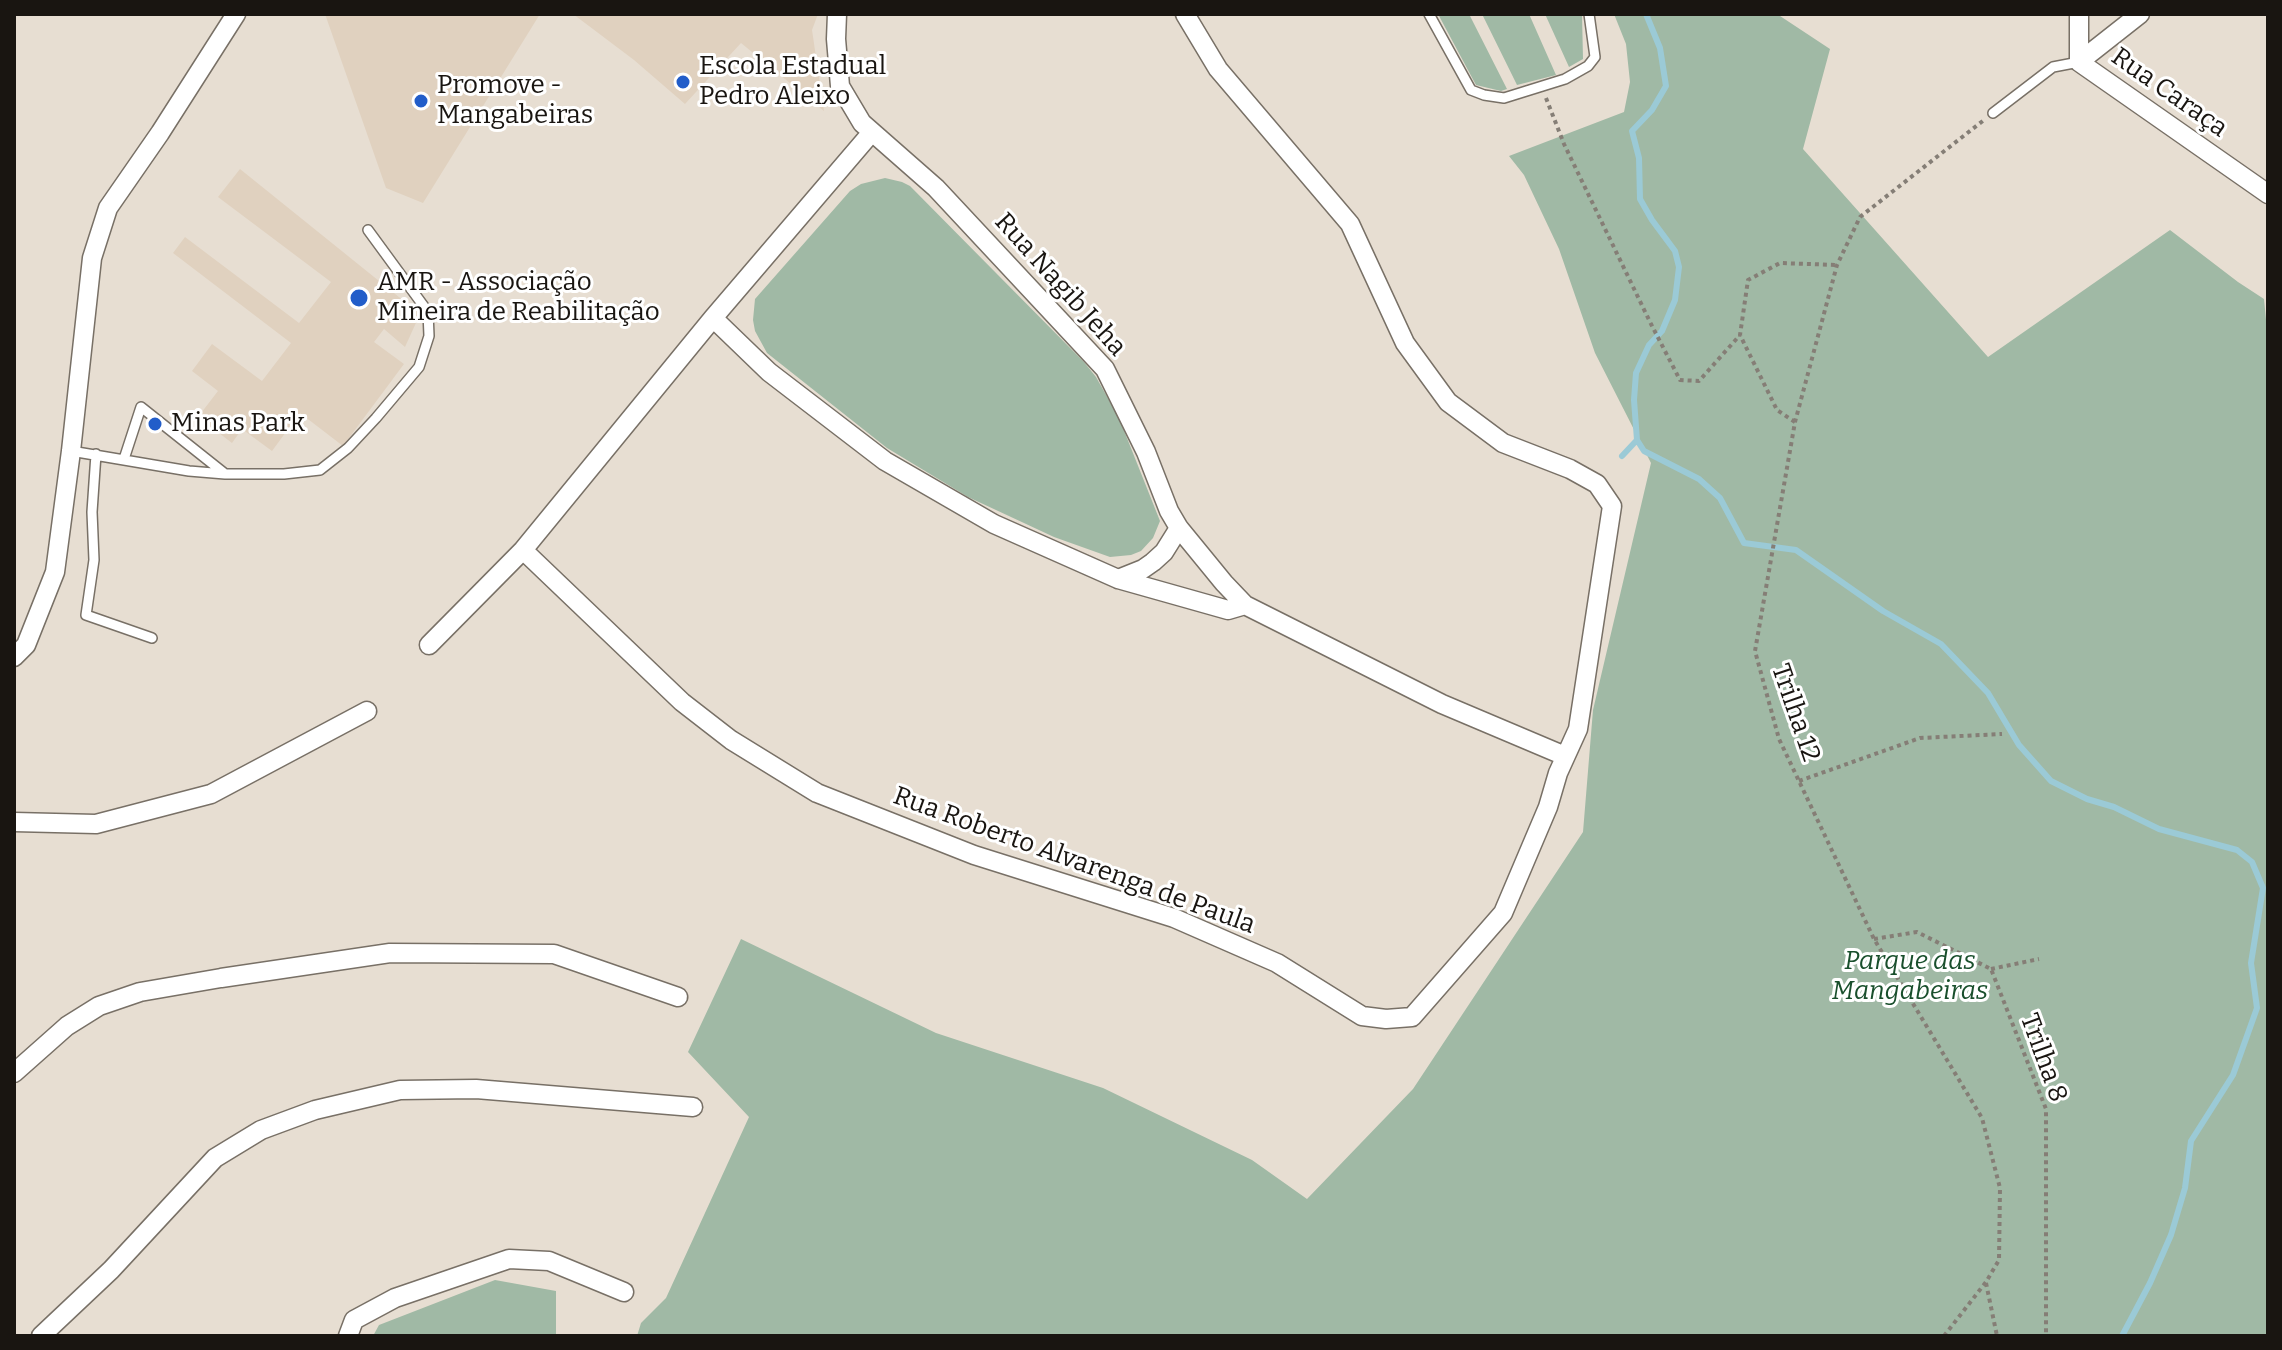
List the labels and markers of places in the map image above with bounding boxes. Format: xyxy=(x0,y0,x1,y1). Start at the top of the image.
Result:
place label: Escola Estadual Pedro Aleixo xyxy=(699,51,886,112)
place label: Promove - Mangabeiras xyxy=(437,70,593,132)
marker: Escola Estadual Pedro Aleixo xyxy=(674,73,692,91)
marker: Promove - Mangabeiras xyxy=(412,92,430,110)
place label: AMR - Associação Mineira de Reabilitação xyxy=(377,267,660,328)
marker: AMR - Associação Mineira de Reabilitação xyxy=(348,287,370,309)
place label: Minas Park xyxy=(171,408,305,440)
marker: Minas Park xyxy=(146,415,164,433)

